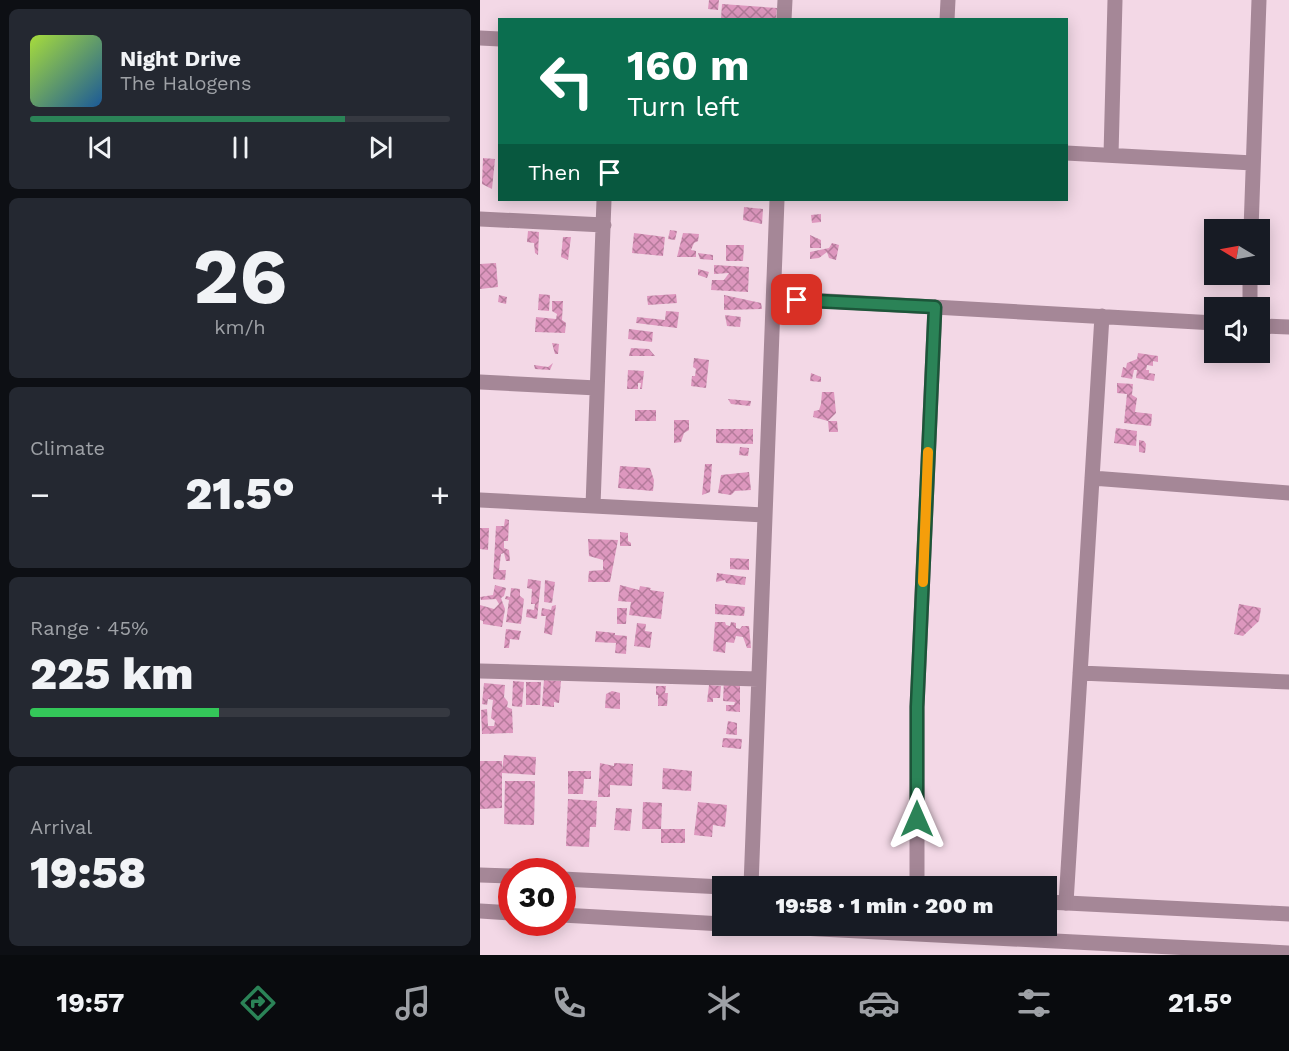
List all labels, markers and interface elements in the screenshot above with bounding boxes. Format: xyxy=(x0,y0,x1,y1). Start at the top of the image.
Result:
text: 160 m xyxy=(627,41,750,90)
icon: left xyxy=(528,42,606,120)
text: Night Drive xyxy=(120,46,241,71)
text: The Halogens xyxy=(120,71,252,95)
text: Turn left xyxy=(627,91,739,123)
icon: previous xyxy=(84,131,117,164)
icon: pause xyxy=(224,131,257,164)
icon: next xyxy=(364,131,397,164)
icon: arrive xyxy=(593,156,626,189)
text: Then xyxy=(528,160,581,185)
north arrow xyxy=(1204,219,1270,285)
map controls xyxy=(1204,219,1270,363)
text: 26 xyxy=(193,230,287,322)
pin xyxy=(771,274,822,325)
icon: arrive xyxy=(780,283,813,316)
button: sound xyxy=(1204,297,1270,363)
text: km/h xyxy=(214,315,266,339)
text: Climate xyxy=(30,436,105,460)
text: 21.5° xyxy=(185,467,295,520)
text: − xyxy=(30,475,50,514)
text: + xyxy=(430,475,450,514)
text: Range · 45% xyxy=(30,616,148,640)
text: 225 km xyxy=(30,647,193,700)
position arrow xyxy=(885,787,949,851)
text: Arrival xyxy=(30,815,92,839)
text: 19:58 xyxy=(30,846,146,899)
speed limit sign: 30 xyxy=(498,858,576,936)
text: 19:58 · 1 min · 200 m xyxy=(776,893,993,918)
icon: directions xyxy=(237,982,279,1024)
icon: music xyxy=(392,982,434,1024)
icon: phone xyxy=(548,982,590,1024)
icon: climate xyxy=(703,982,745,1024)
icon: car xyxy=(858,982,900,1024)
icon: filters xyxy=(1013,982,1055,1024)
text: 19:57 xyxy=(57,987,124,1019)
text: 21.5° xyxy=(1168,987,1232,1019)

